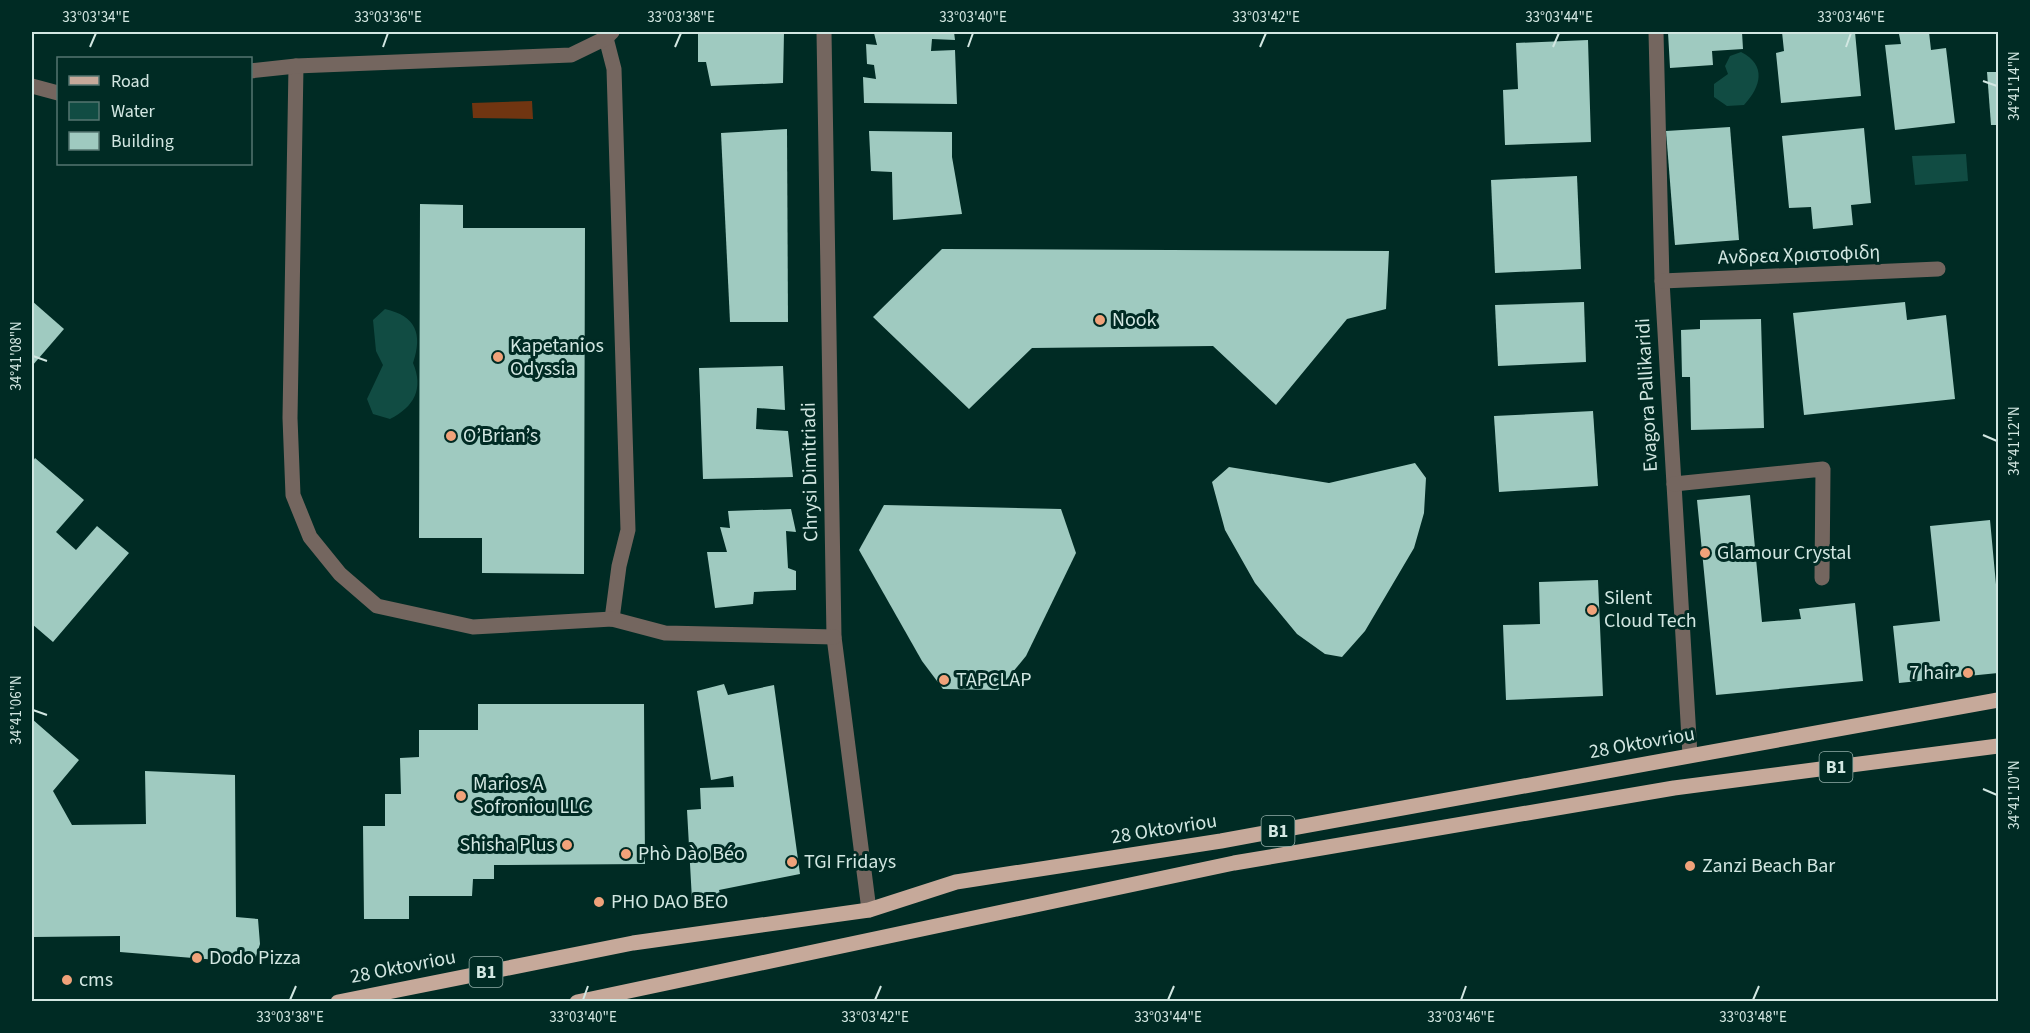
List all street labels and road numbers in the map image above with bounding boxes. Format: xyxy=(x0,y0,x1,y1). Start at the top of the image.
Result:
street label: Ανδρεα Χριστοφιδη xyxy=(1717,238,1881,272)
street label: Evagora Pallikaridi xyxy=(1629,317,1665,473)
street label: Chrysi Dimitriadi xyxy=(795,402,825,542)
street label: 28 Oktovriou xyxy=(1587,720,1697,766)
road number: B1 xyxy=(1820,752,1852,782)
street label: 28 Oktovriou xyxy=(1109,807,1219,851)
road number: B1 xyxy=(1262,816,1294,846)
street label: 28 Oktovriou xyxy=(348,943,458,991)
road number: B1 xyxy=(470,957,502,987)

